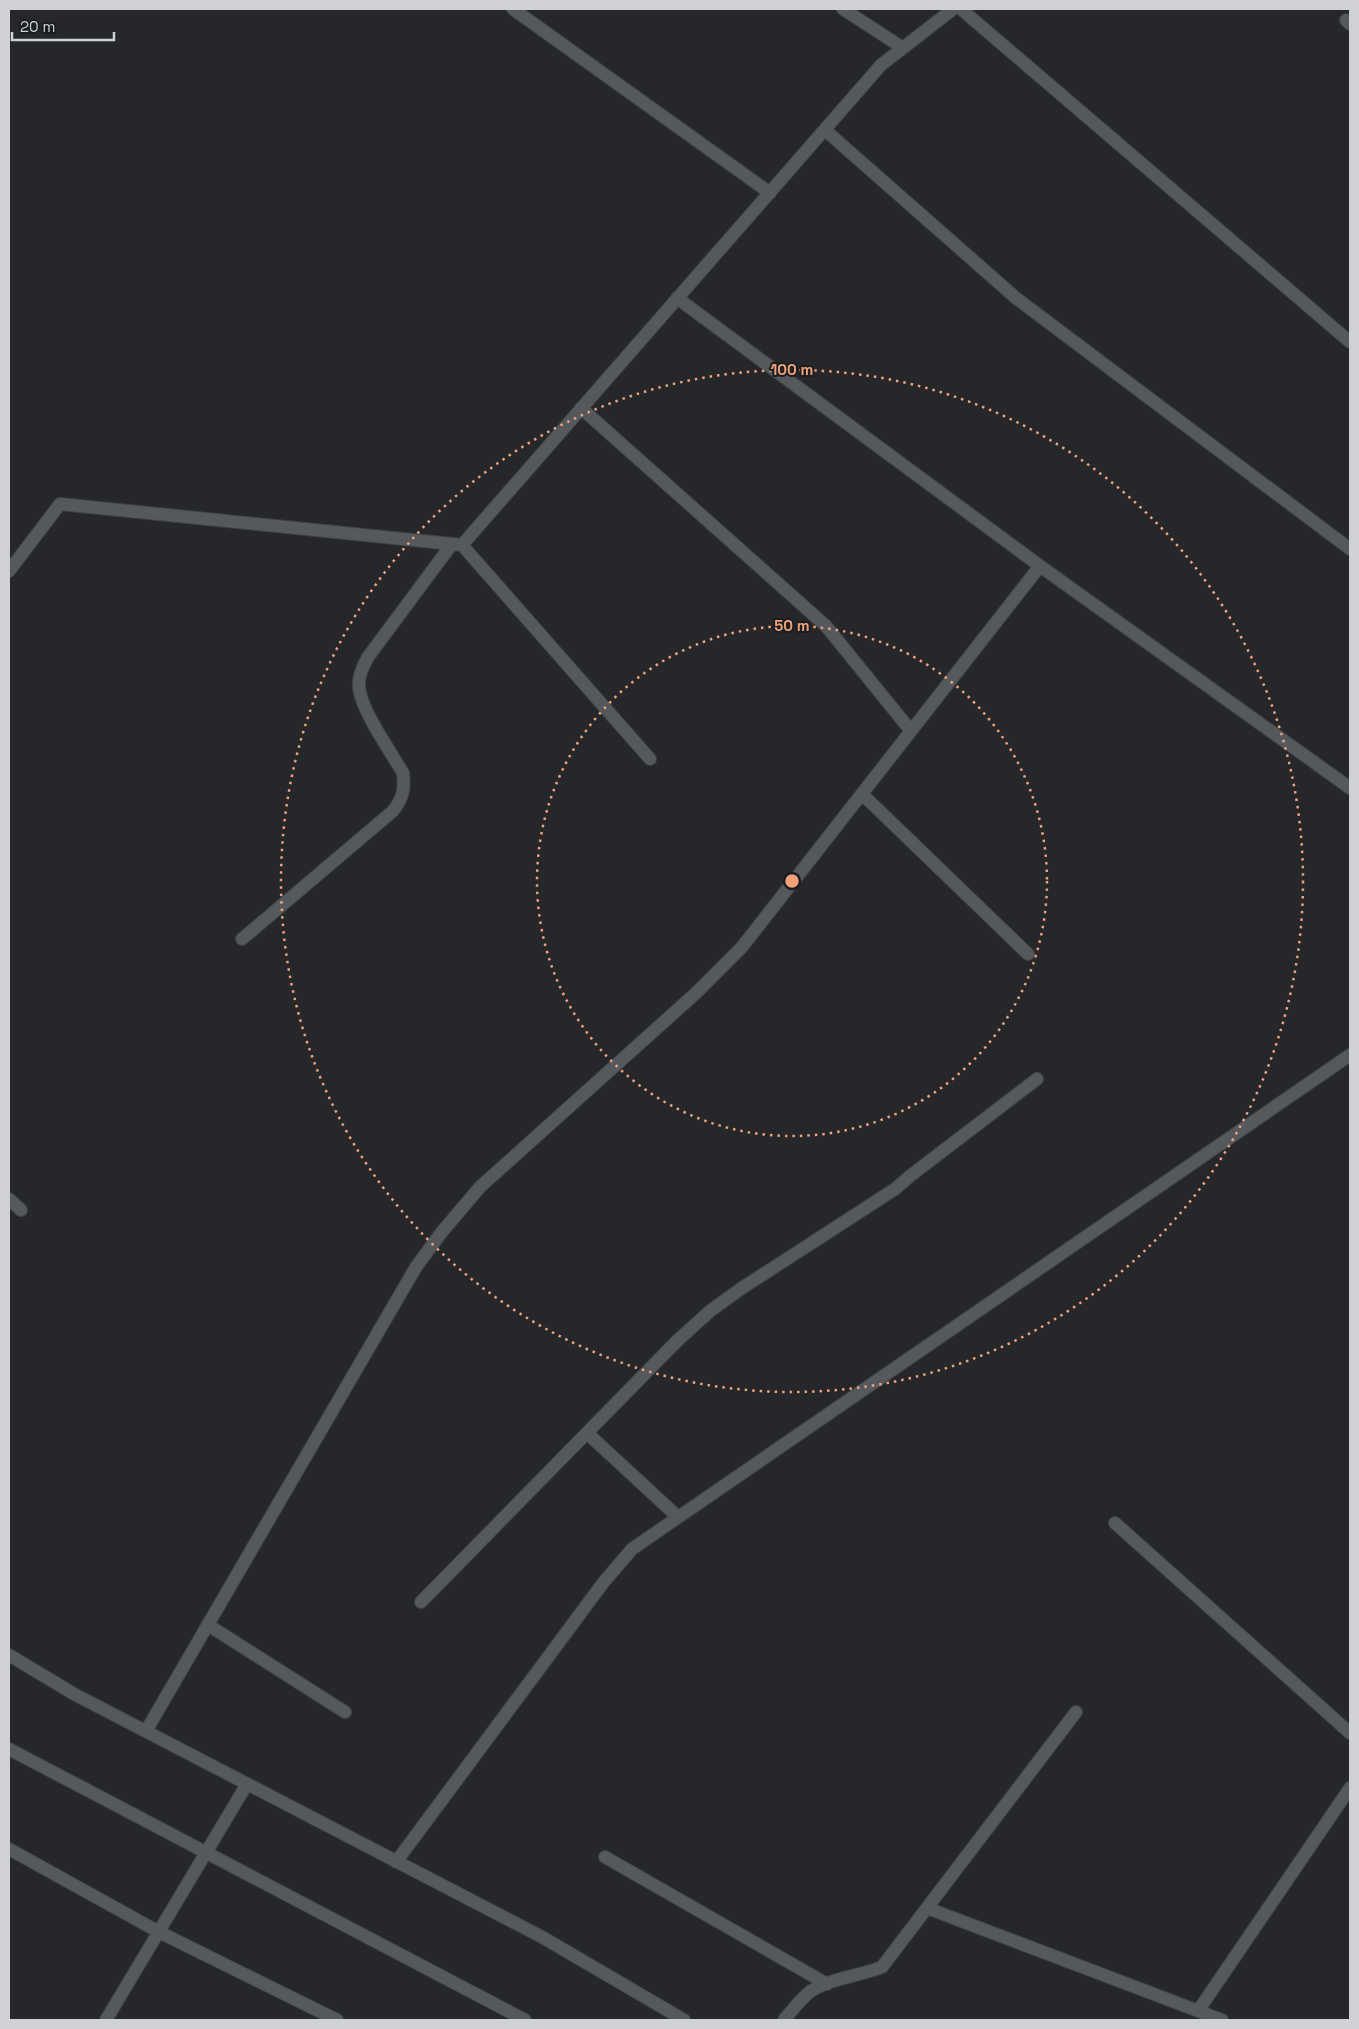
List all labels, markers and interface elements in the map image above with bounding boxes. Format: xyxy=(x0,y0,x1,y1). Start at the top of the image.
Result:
scale bar xyxy=(12,10,115,42)
text: 20 m xyxy=(20,17,55,36)
text: 100 m xyxy=(771,360,813,379)
text: 50 m xyxy=(774,616,810,635)
centre of rings xyxy=(783,872,801,890)

